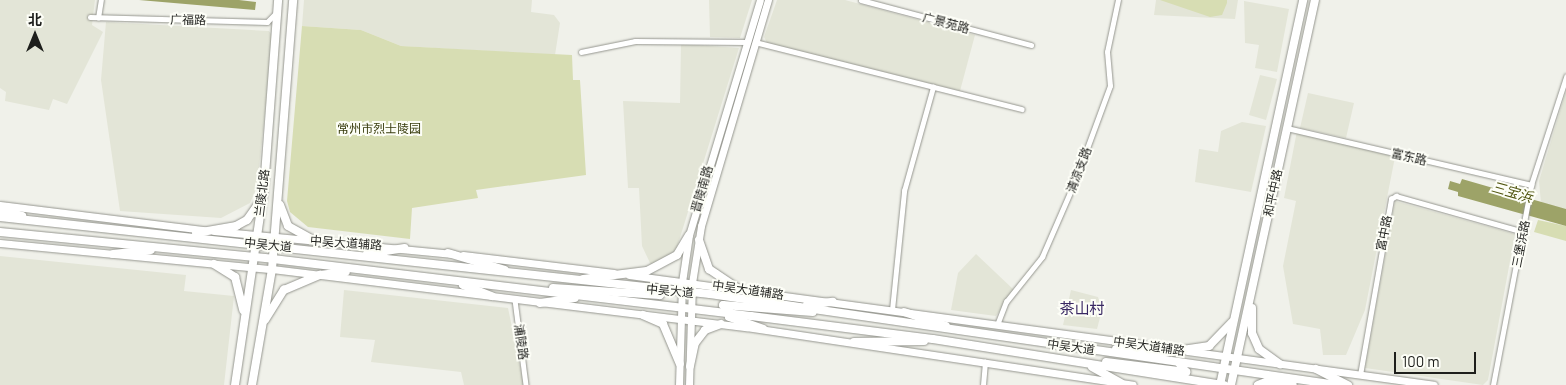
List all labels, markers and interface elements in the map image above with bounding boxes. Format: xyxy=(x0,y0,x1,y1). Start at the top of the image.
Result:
north arrow xyxy=(10,10,60,60)
street label: 广景苑路 xyxy=(921,10,971,36)
text: 北 xyxy=(28,11,42,28)
street label: 广福路 xyxy=(170,12,206,28)
park label: 常州市烈士陵园 xyxy=(337,122,421,136)
street label: 清凉支路 xyxy=(1064,145,1094,195)
street label: 富东路 xyxy=(1390,146,1428,168)
street label: 晋陵南路 xyxy=(688,164,716,214)
street label: 兰陵北路 xyxy=(252,168,272,218)
street label: 和平中路 xyxy=(1261,168,1285,218)
water label: 三宝浜 xyxy=(1489,178,1535,206)
street label: 富中路 xyxy=(1373,214,1395,252)
street label: 三堡浜路 xyxy=(1509,219,1533,269)
street label: 中吴大道辅路 xyxy=(310,233,382,253)
street label: 中吴大道 xyxy=(243,235,293,255)
street label: 中吴大道辅路 xyxy=(711,278,785,302)
street label: 中吴大道 xyxy=(645,282,695,300)
district label: 茶山村 xyxy=(1060,300,1104,318)
street label: 浦陵路 xyxy=(511,323,531,361)
street label: 中吴大道辅路 xyxy=(1112,334,1186,358)
street label: 中吴大道 xyxy=(1046,337,1096,357)
scale bar xyxy=(1396,342,1478,374)
text: 100 m xyxy=(1402,352,1440,370)

